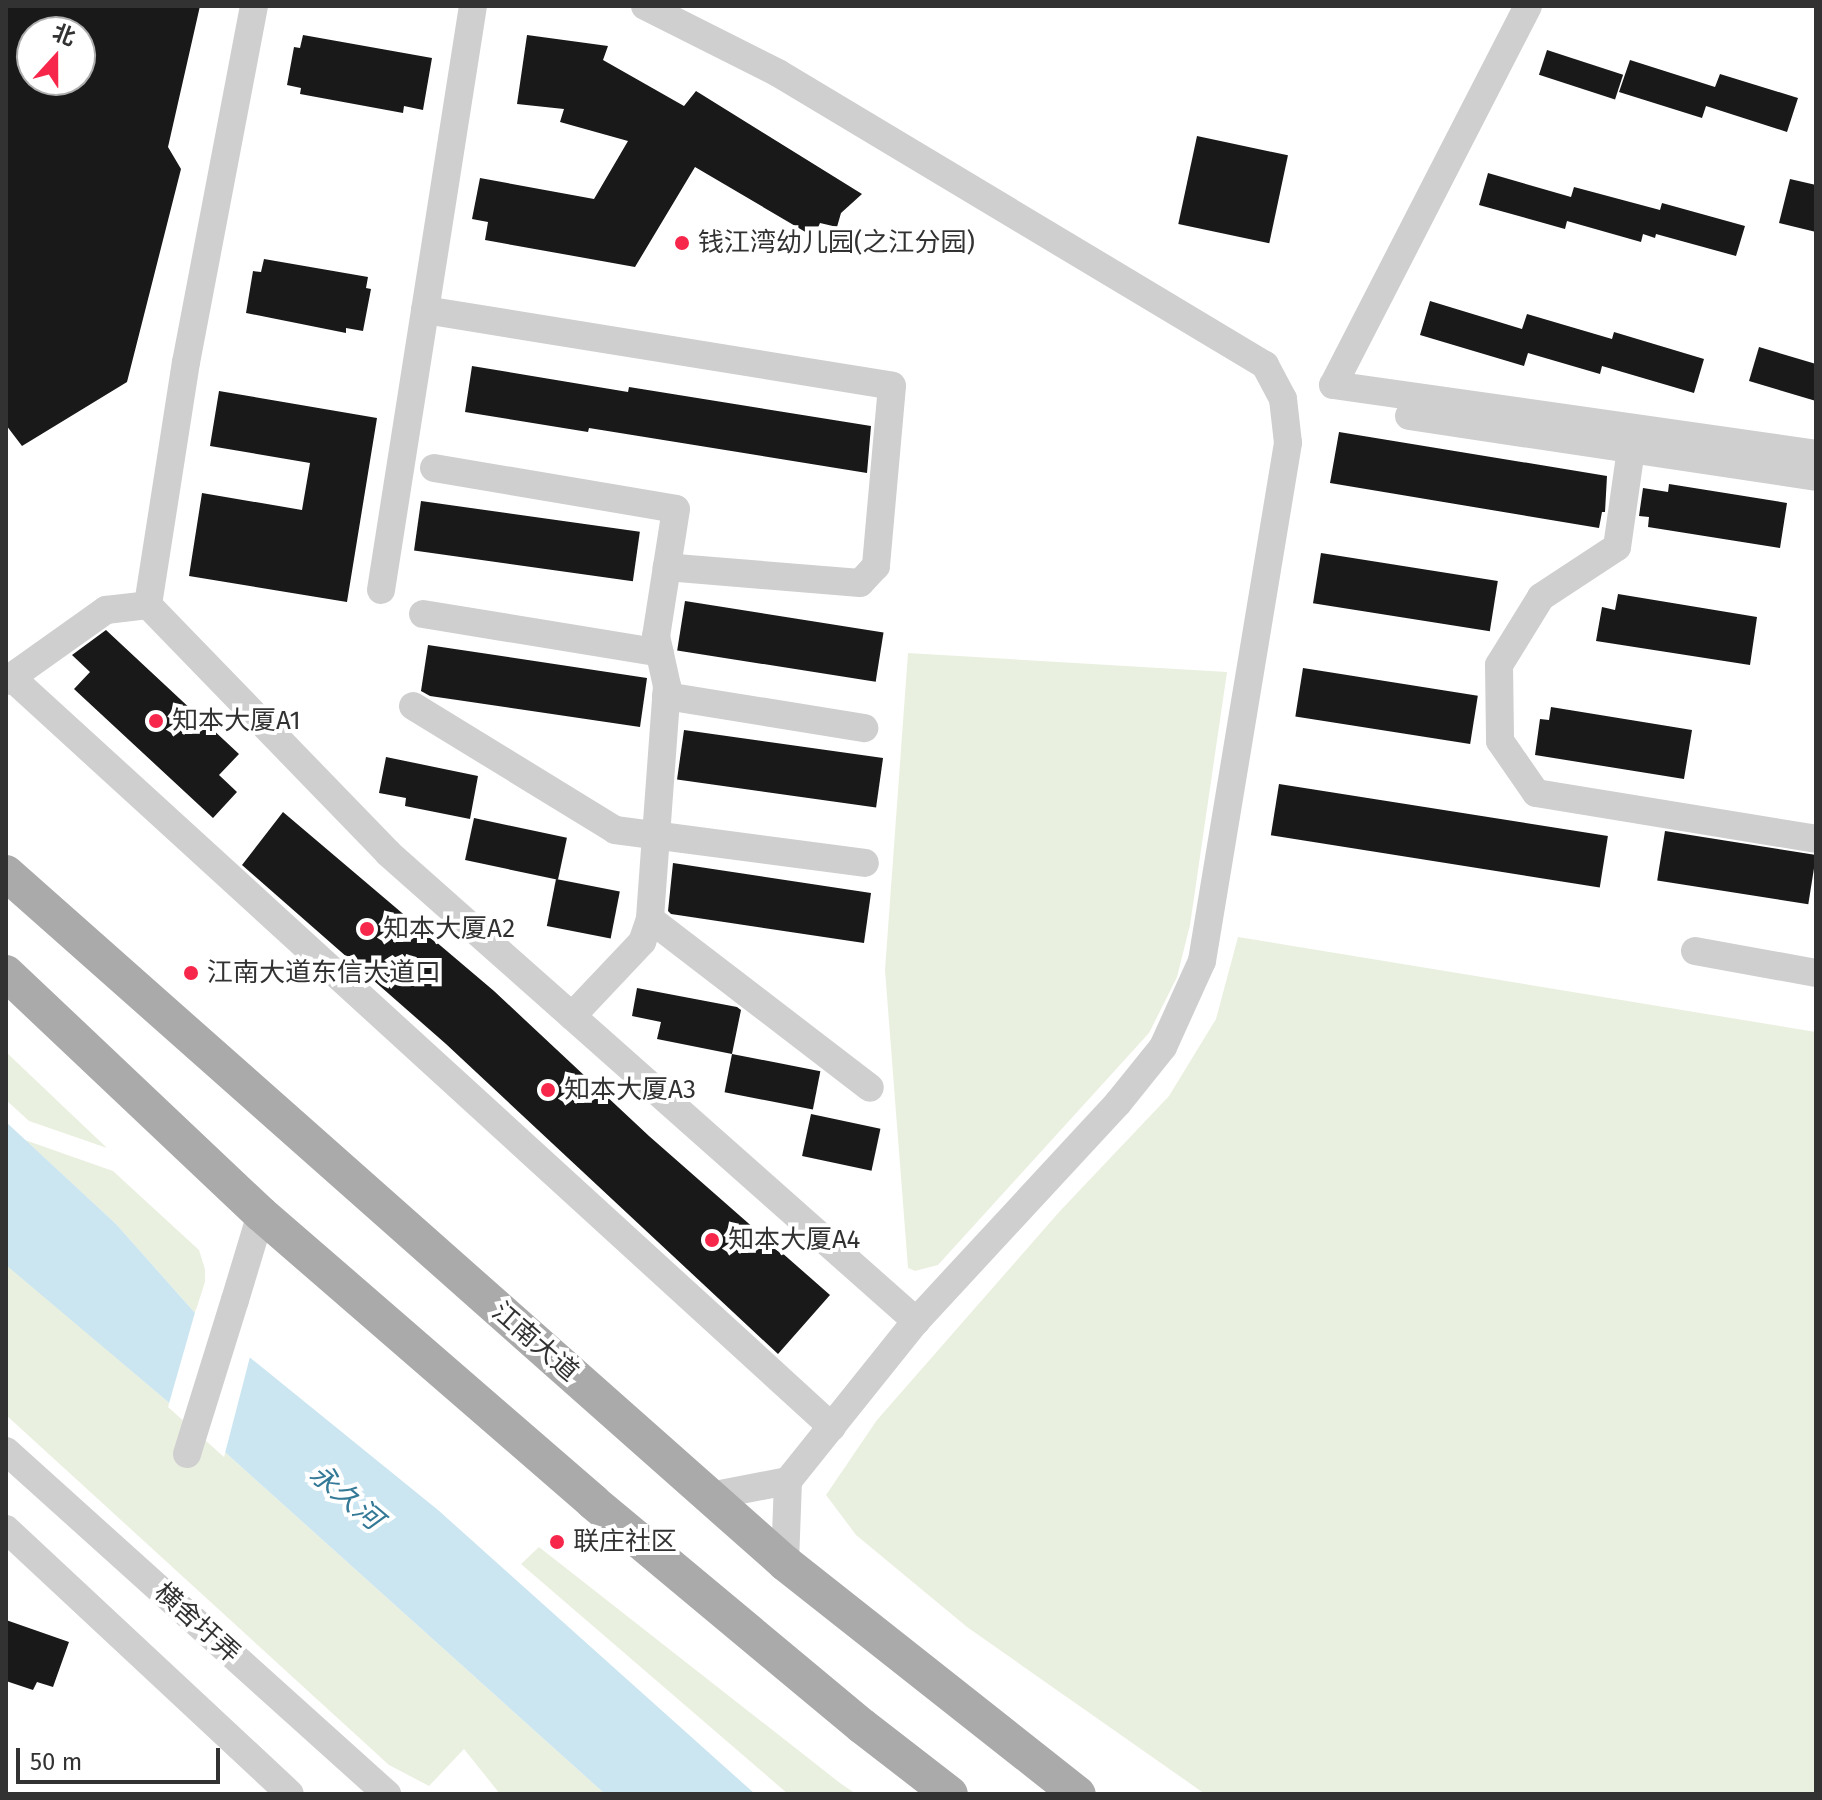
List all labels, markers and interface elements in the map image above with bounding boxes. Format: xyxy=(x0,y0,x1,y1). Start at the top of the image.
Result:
north arrow xyxy=(16,16,96,96)
text: 北 xyxy=(49,18,79,52)
place label: 钱江湾幼儿园(之江分园) xyxy=(698,227,975,259)
marker: 钱江湾幼儿园(之江分园) xyxy=(673,234,691,252)
place label: 知本大厦A1 xyxy=(172,705,301,737)
marker: 知本大厦A1 xyxy=(147,712,165,730)
place label: 知本大厦A2 xyxy=(383,913,515,945)
marker: 知本大厦A2 xyxy=(358,920,376,938)
place label: 江南大道东信大道口 xyxy=(207,957,441,989)
marker: 江南大道东信大道口 xyxy=(182,964,200,982)
place label: 知本大厦A3 xyxy=(564,1074,696,1106)
marker: 知本大厦A3 xyxy=(539,1081,557,1099)
place label: 知本大厦A4 xyxy=(728,1224,860,1256)
marker: 知本大厦A4 xyxy=(703,1231,721,1249)
street label: 江南大道 xyxy=(486,1296,584,1388)
water label: 永久河 xyxy=(303,1457,389,1537)
place label: 联庄社区 xyxy=(573,1526,677,1558)
marker: 联庄社区 xyxy=(548,1533,566,1551)
street label: 横舍圩弄 xyxy=(148,1577,246,1669)
scale bar xyxy=(20,1732,224,1782)
text: 50 m xyxy=(30,1748,82,1776)

